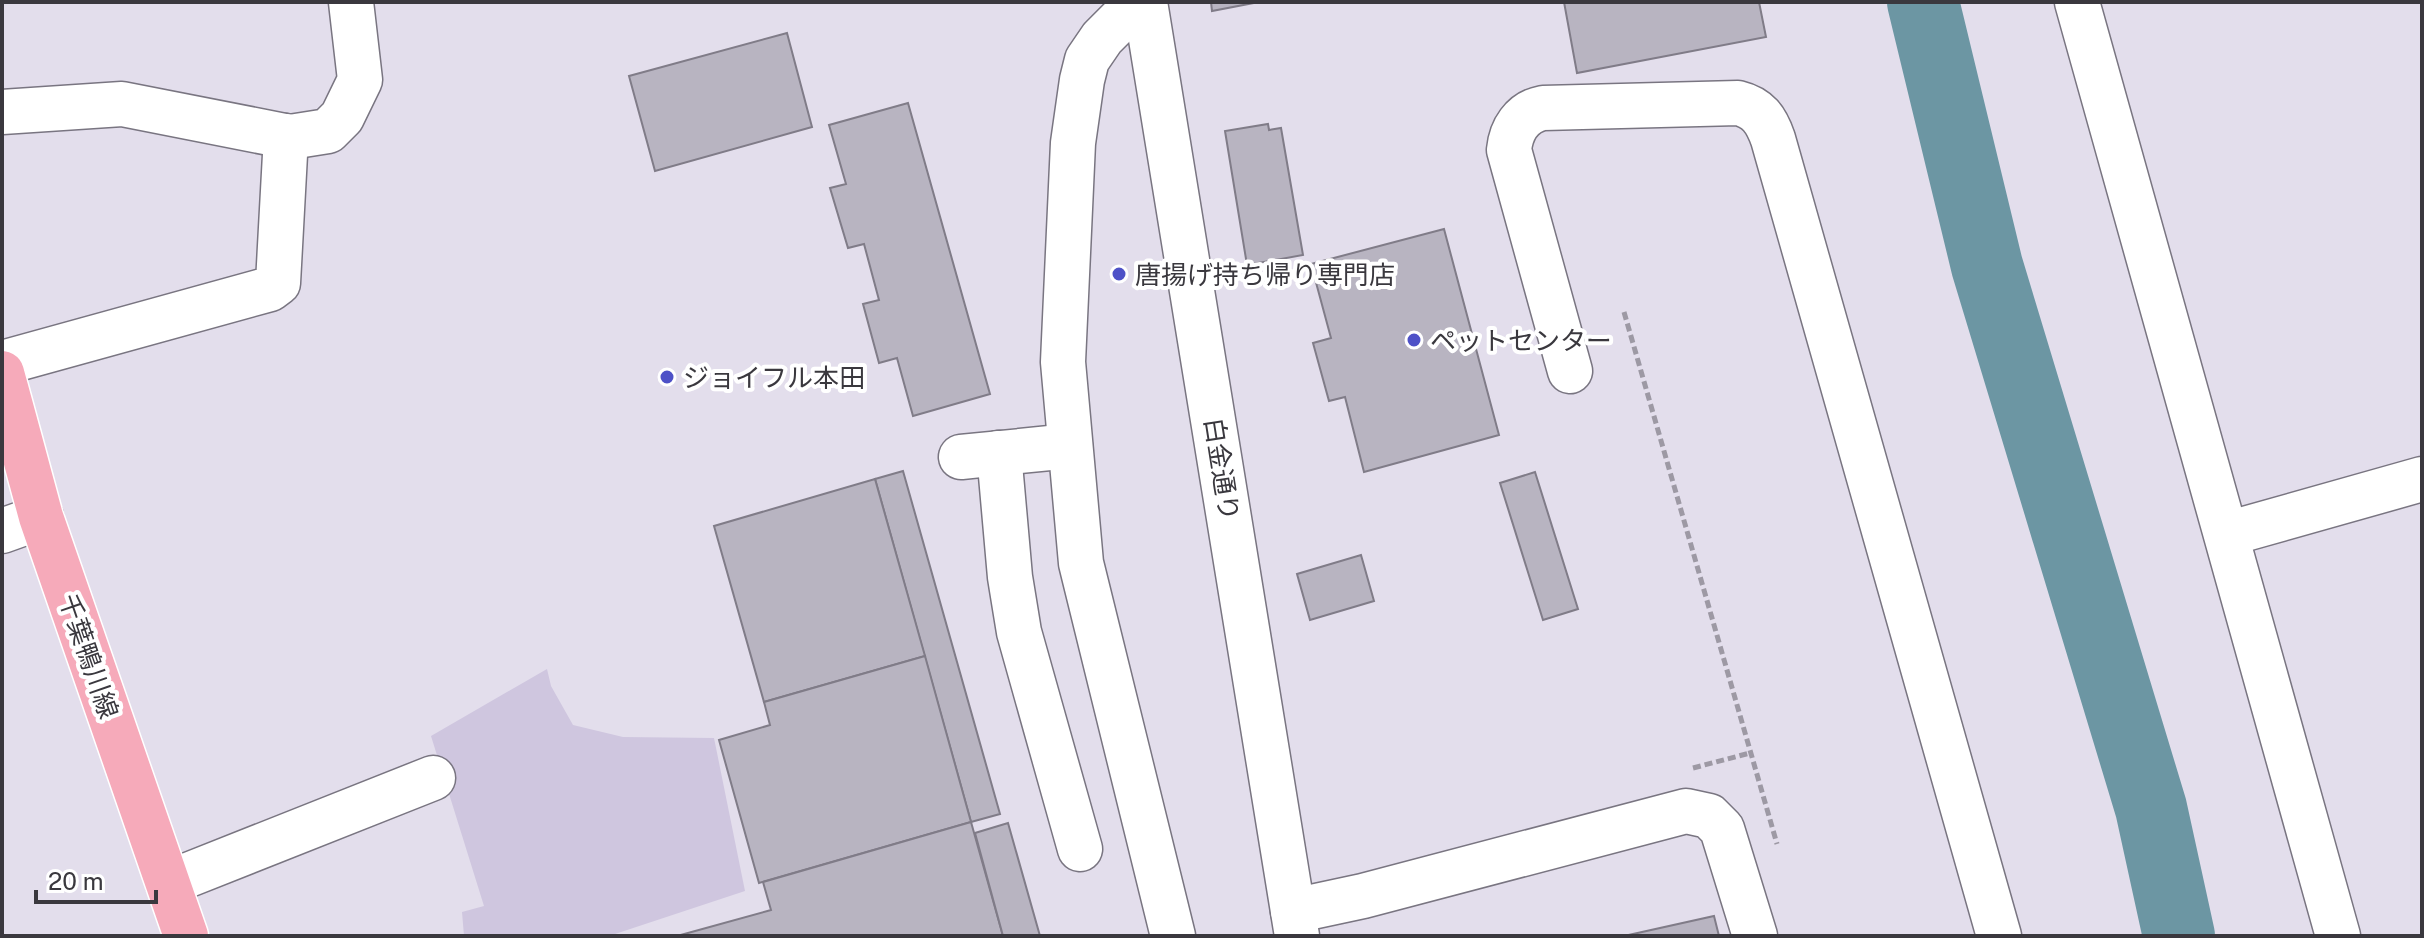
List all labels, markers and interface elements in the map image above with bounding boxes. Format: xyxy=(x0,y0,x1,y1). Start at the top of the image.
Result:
place label: 唐揚げ持ち帰り専門店 xyxy=(1135,259,1395,290)
marker: 唐揚げ持ち帰り専門店 xyxy=(1110,265,1128,283)
place label: ペットセンター xyxy=(1430,325,1612,356)
marker: ペットセンター xyxy=(1405,331,1423,349)
place label: ジョイフル本田 xyxy=(683,362,865,393)
marker: ジョイフル本田 xyxy=(658,368,676,386)
street label: 白金通り xyxy=(1199,415,1245,523)
street label: 千葉鴨川線 xyxy=(53,589,125,723)
scale bar xyxy=(36,854,156,904)
text: 20 m xyxy=(48,867,104,895)

